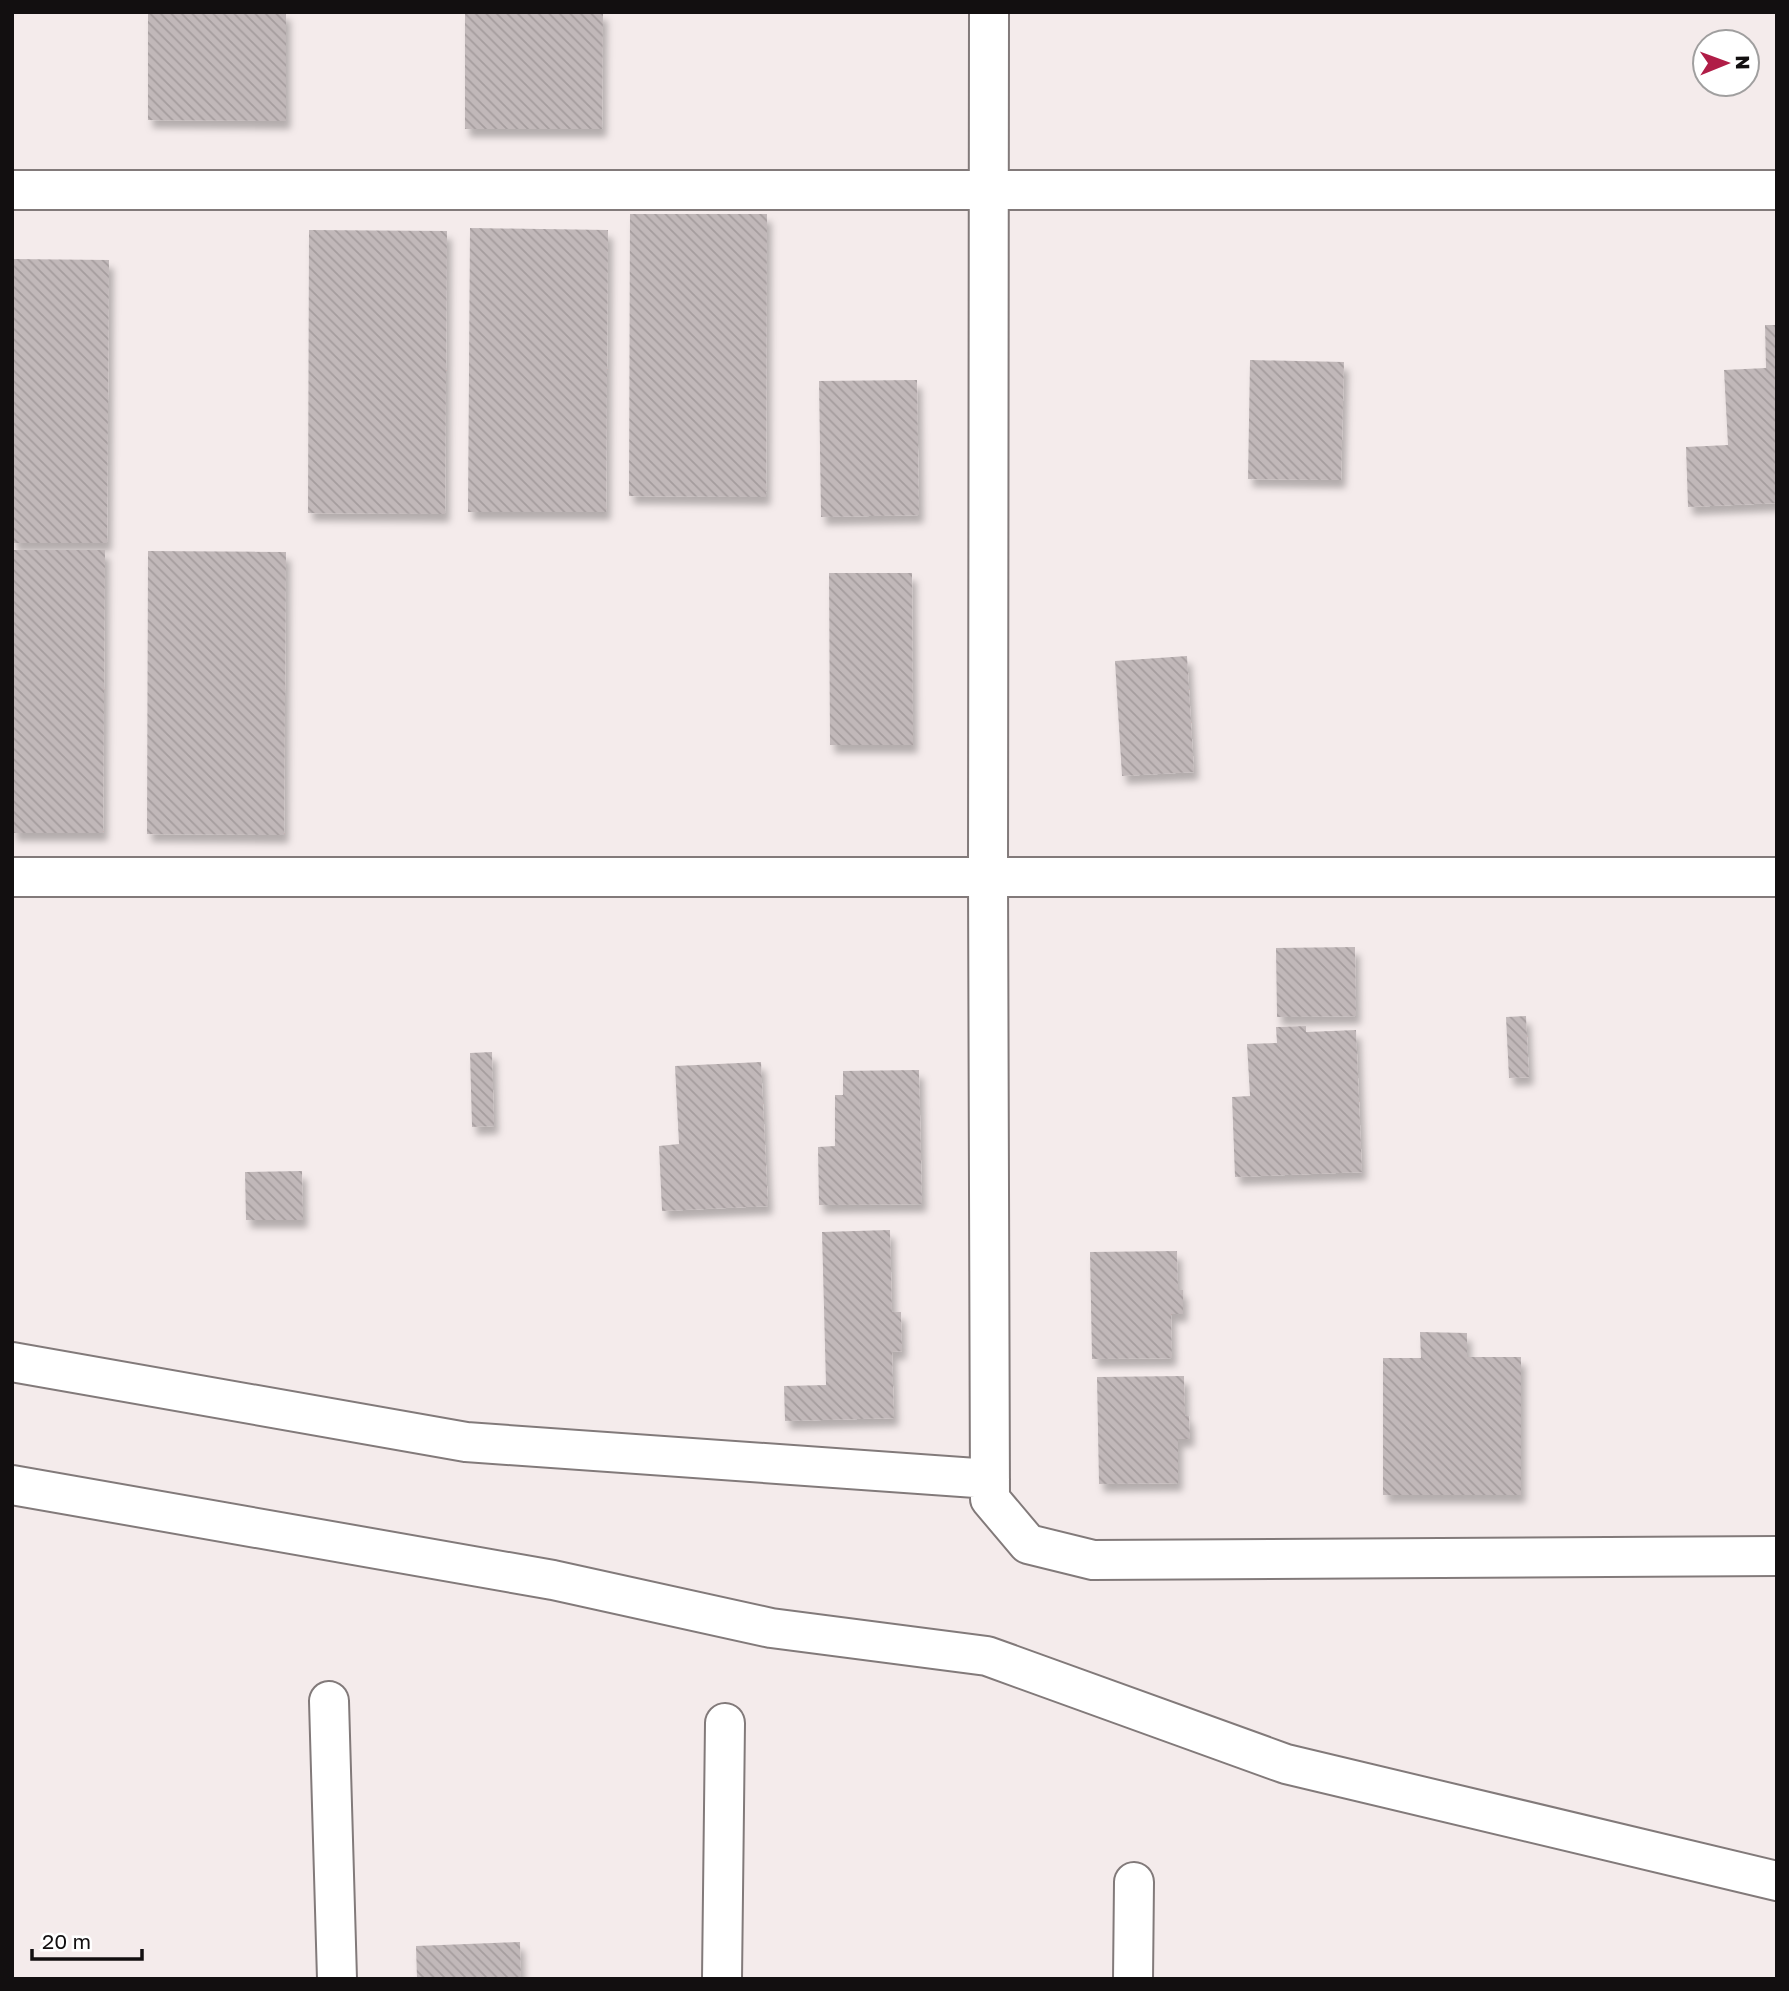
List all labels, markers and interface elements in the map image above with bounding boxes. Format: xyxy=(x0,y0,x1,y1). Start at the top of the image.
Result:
north arrow xyxy=(1691,28,1761,98)
text: N xyxy=(1732,55,1755,70)
scale bar xyxy=(32,1918,142,1962)
text: 20 m xyxy=(42,1928,91,1954)

